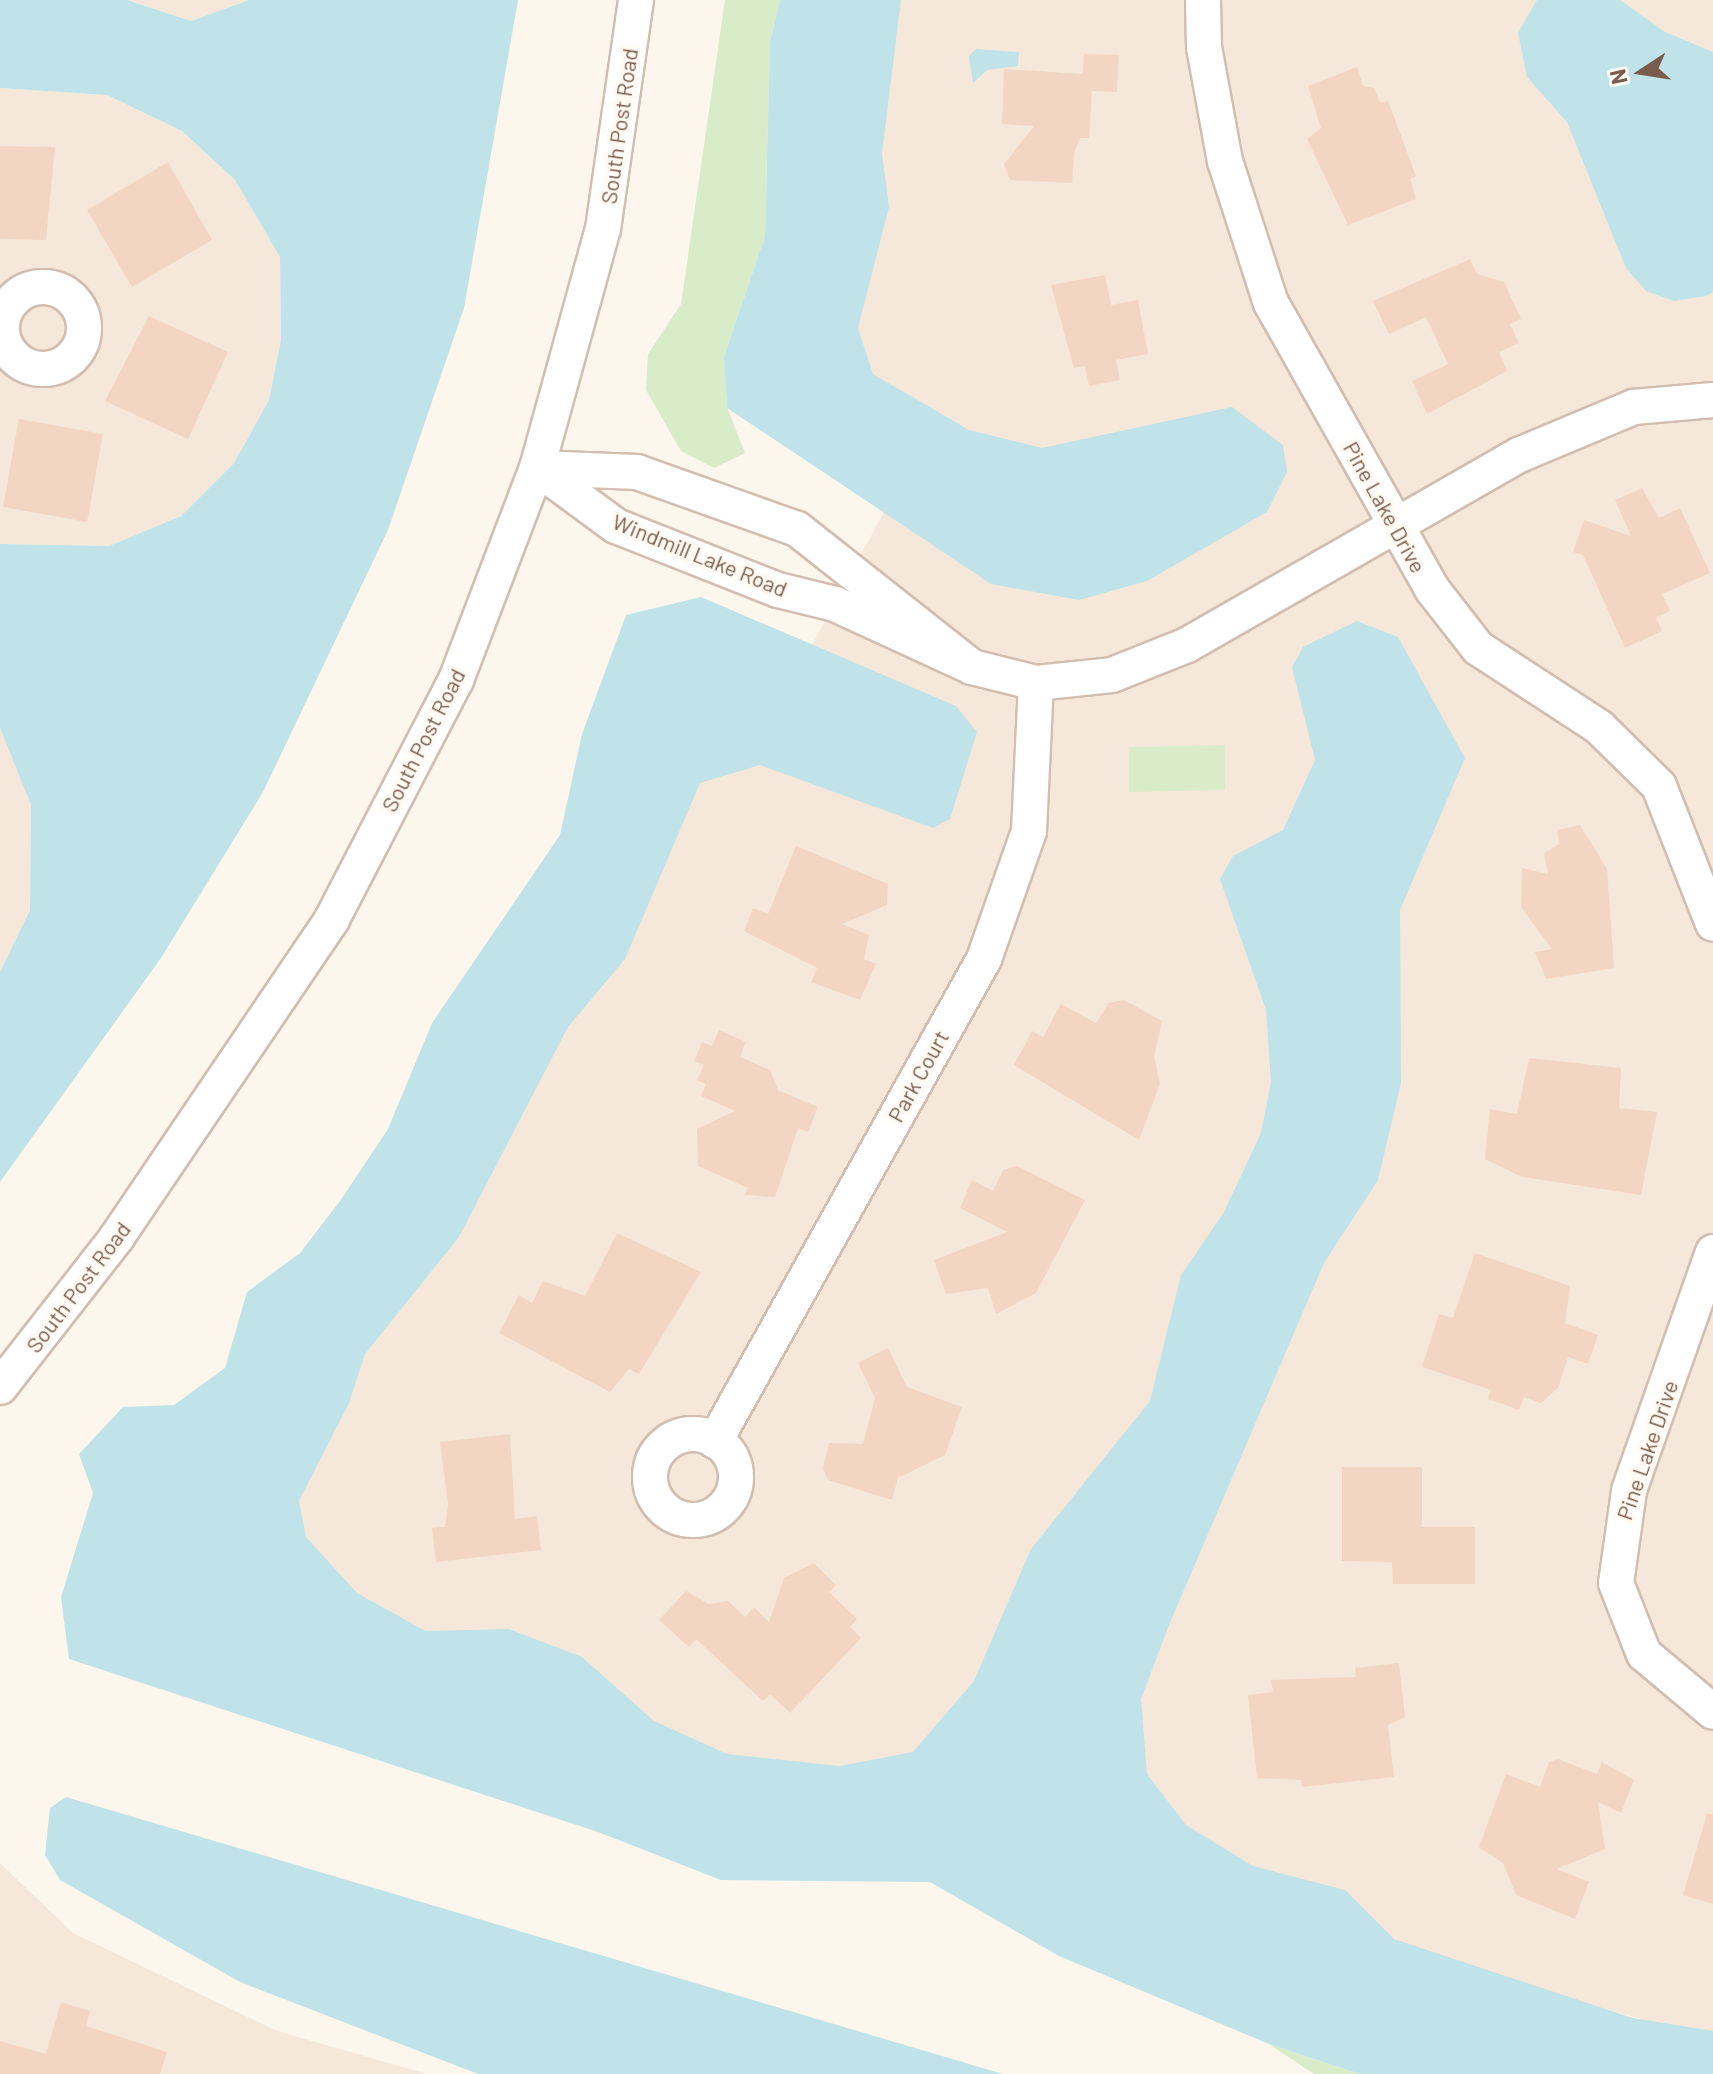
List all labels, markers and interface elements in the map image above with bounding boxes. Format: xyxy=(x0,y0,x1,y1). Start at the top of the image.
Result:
north arrow xyxy=(1601,32,1681,112)
street label: South Post Road xyxy=(595,46,643,206)
text: N xyxy=(1603,67,1632,87)
street label: Pine Lake Drive xyxy=(1338,437,1432,577)
street label: Windmill Lake Road xyxy=(609,508,791,602)
street label: South Post Road xyxy=(376,664,470,816)
street label: Park Court xyxy=(882,1025,954,1127)
street label: South Post Road xyxy=(20,1216,136,1358)
street label: Pine Lake Drive xyxy=(1611,1377,1683,1523)

